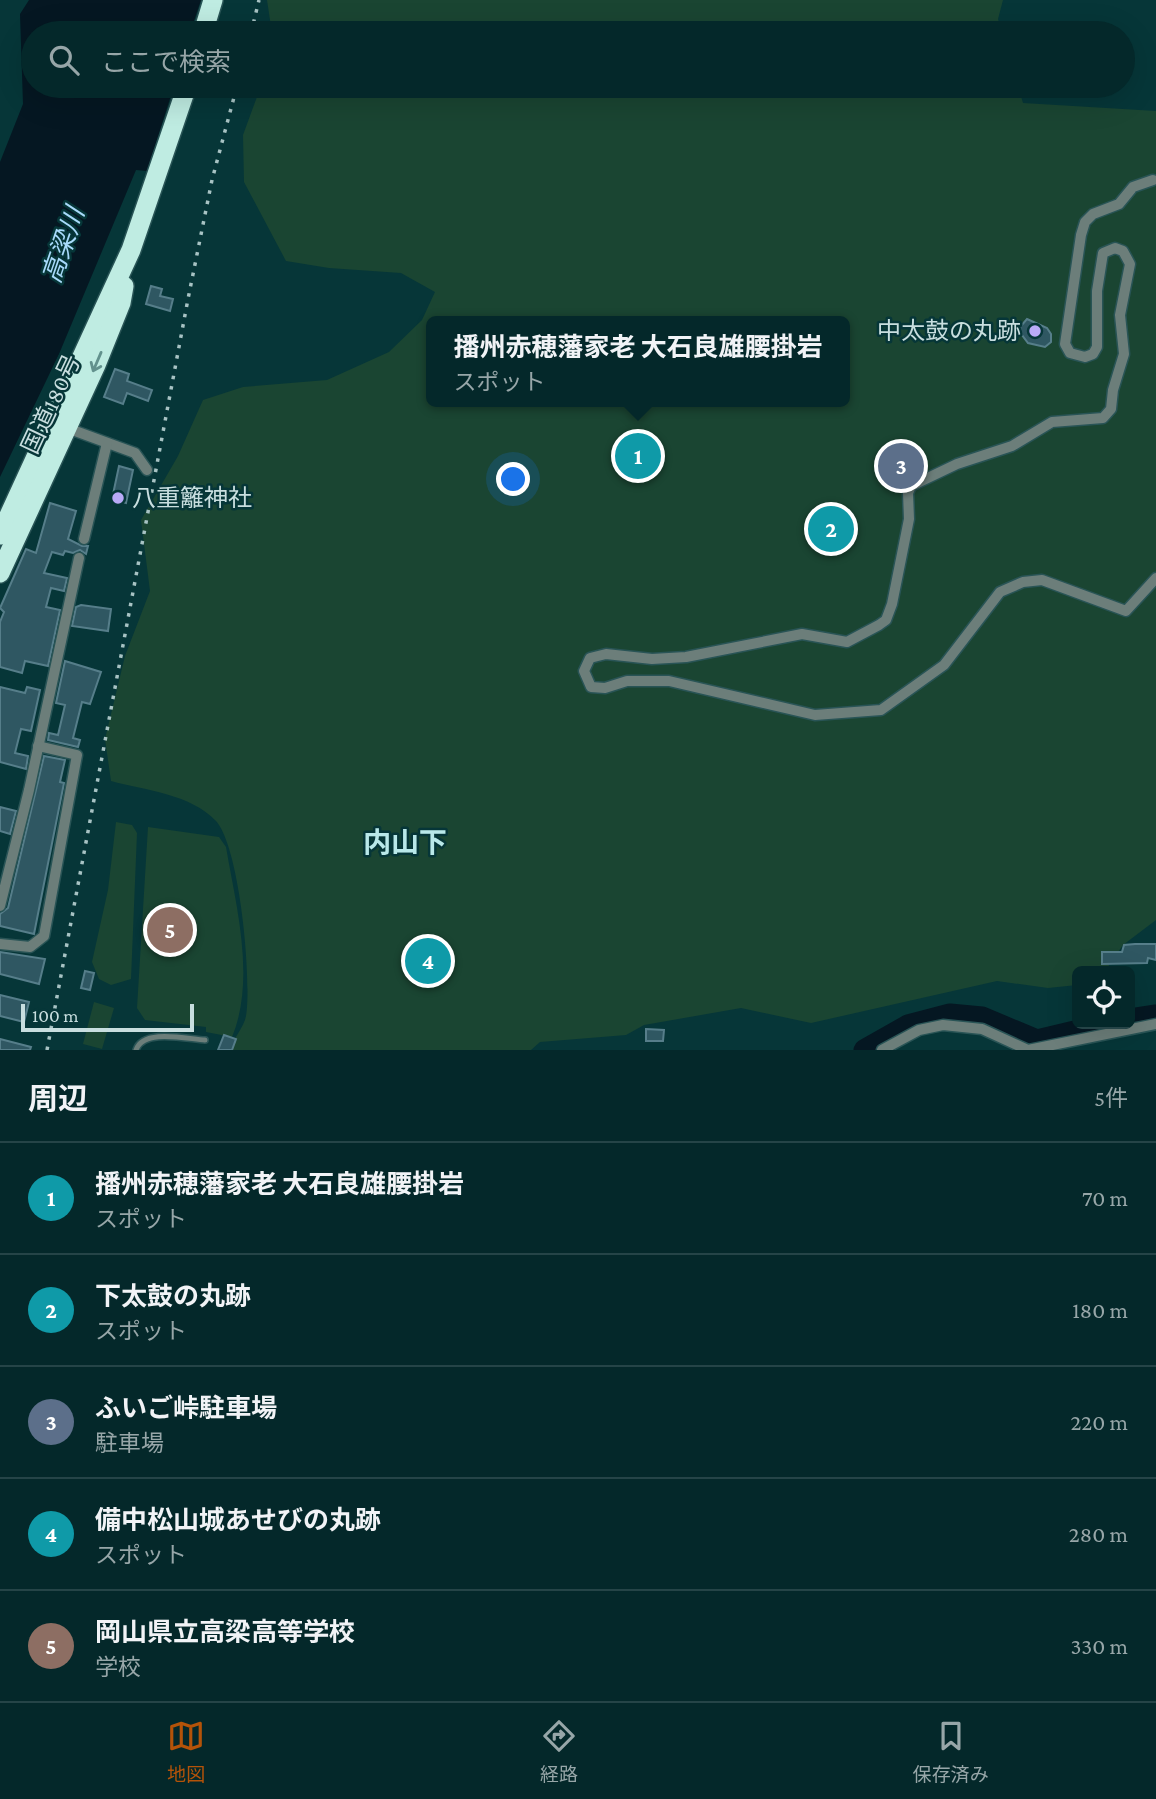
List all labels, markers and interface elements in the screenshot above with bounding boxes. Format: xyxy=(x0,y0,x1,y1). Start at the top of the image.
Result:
search box xyxy=(21,21,1135,98)
icon: search xyxy=(45,41,83,79)
text: ここで検索 xyxy=(101,48,231,77)
water label: 高梁川 xyxy=(37,201,91,287)
popup xyxy=(426,316,850,407)
place label: 中太鼓の丸跡 xyxy=(877,317,1021,344)
marker: 中太鼓の丸跡 xyxy=(1027,323,1043,339)
text: 播州赤穂藩家老 大石良雄腰掛岩 xyxy=(453,333,823,362)
street label: 国道180号 xyxy=(16,350,85,458)
one-way arrow xyxy=(90,351,103,372)
text: スポット xyxy=(453,369,545,395)
pin: 1 xyxy=(615,430,661,482)
pin: 3 xyxy=(878,440,924,492)
your location xyxy=(496,462,530,496)
place label: 八重籬神社 xyxy=(132,484,252,511)
marker: 八重籬神社 xyxy=(110,490,126,506)
pin: 2 xyxy=(808,503,854,555)
district label: 内山下 xyxy=(363,827,447,858)
pin: 5 xyxy=(147,904,193,956)
pin: 4 xyxy=(405,935,451,987)
map controls xyxy=(1072,966,1135,1029)
button: locate xyxy=(1072,966,1135,1029)
scale bar xyxy=(21,1001,194,1033)
text: 100 m xyxy=(32,1005,79,1026)
text: 周辺 xyxy=(28,1082,88,1115)
text: 5件 xyxy=(1094,1085,1128,1111)
text: 播州赤穂藩家老 大石良雄腰掛岩 xyxy=(95,1170,464,1199)
text: 1 xyxy=(47,1185,55,1211)
text: 70 m xyxy=(1082,1185,1128,1211)
text: スポット xyxy=(95,1206,187,1232)
text: 下太鼓の丸跡 xyxy=(95,1282,251,1311)
text: 2 xyxy=(45,1297,57,1323)
text: 180 m xyxy=(1072,1297,1128,1323)
text: スポット xyxy=(95,1318,187,1344)
text: ふいご峠駐車場 xyxy=(95,1394,277,1423)
text: 3 xyxy=(45,1409,57,1435)
text: 220 m xyxy=(1070,1409,1128,1435)
text: 駐車場 xyxy=(95,1430,164,1456)
text: 備中松山城あせびの丸跡 xyxy=(95,1506,381,1535)
text: 4 xyxy=(45,1521,57,1547)
text: 280 m xyxy=(1069,1521,1128,1547)
text: スポット xyxy=(95,1542,187,1568)
text: 岡山県立高梁高等学校 xyxy=(95,1618,355,1647)
text: 5 xyxy=(45,1633,57,1659)
text: 330 m xyxy=(1070,1633,1128,1659)
text: 学校 xyxy=(95,1654,141,1680)
tab: 地図 xyxy=(167,1717,205,1786)
tab: 経路 xyxy=(540,1717,578,1786)
tab: 保存済み xyxy=(913,1717,989,1786)

